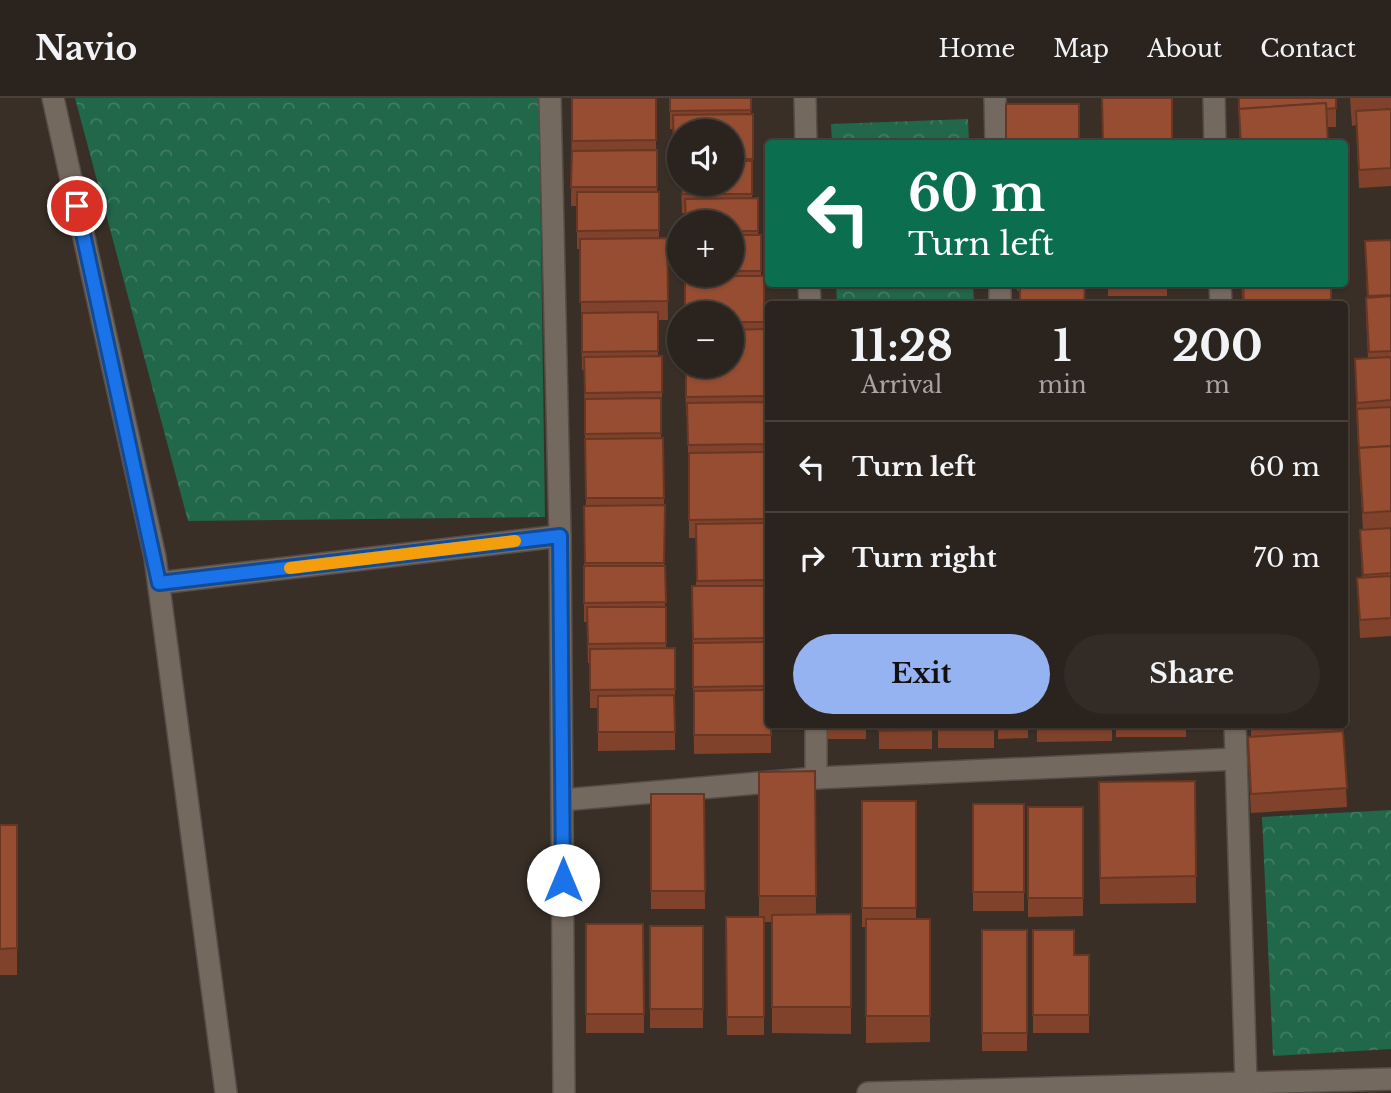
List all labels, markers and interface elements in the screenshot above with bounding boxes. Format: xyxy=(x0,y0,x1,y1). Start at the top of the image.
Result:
text: Navio xyxy=(35,28,137,69)
text: Home xyxy=(939,34,1015,63)
text: Map xyxy=(1053,34,1109,63)
text: About xyxy=(1147,34,1222,63)
text: Contact xyxy=(1260,34,1356,63)
map controls xyxy=(667,119,744,378)
button: sound xyxy=(667,119,744,196)
text: 60 m xyxy=(908,163,1045,224)
icon: left xyxy=(793,168,884,259)
pin xyxy=(47,176,107,236)
icon: arrive xyxy=(58,187,96,225)
button: + xyxy=(667,210,744,287)
text: Turn left xyxy=(908,224,1054,264)
button: − xyxy=(667,301,744,378)
text: 11:28 xyxy=(850,320,953,372)
text: 1 xyxy=(1053,320,1072,372)
text: 200 xyxy=(1172,320,1263,372)
text: Arrival xyxy=(861,371,942,399)
text: min xyxy=(1038,371,1087,399)
text: m xyxy=(1205,371,1230,399)
icon: left xyxy=(793,448,831,486)
text: Turn left xyxy=(852,451,976,483)
text: 60 m xyxy=(1249,451,1320,483)
icon: right xyxy=(793,539,831,577)
text: Turn right xyxy=(852,542,997,574)
text: 70 m xyxy=(1253,542,1320,574)
button: Exit xyxy=(793,634,1050,714)
button: Share xyxy=(1064,634,1320,714)
position arrow xyxy=(526,843,600,917)

